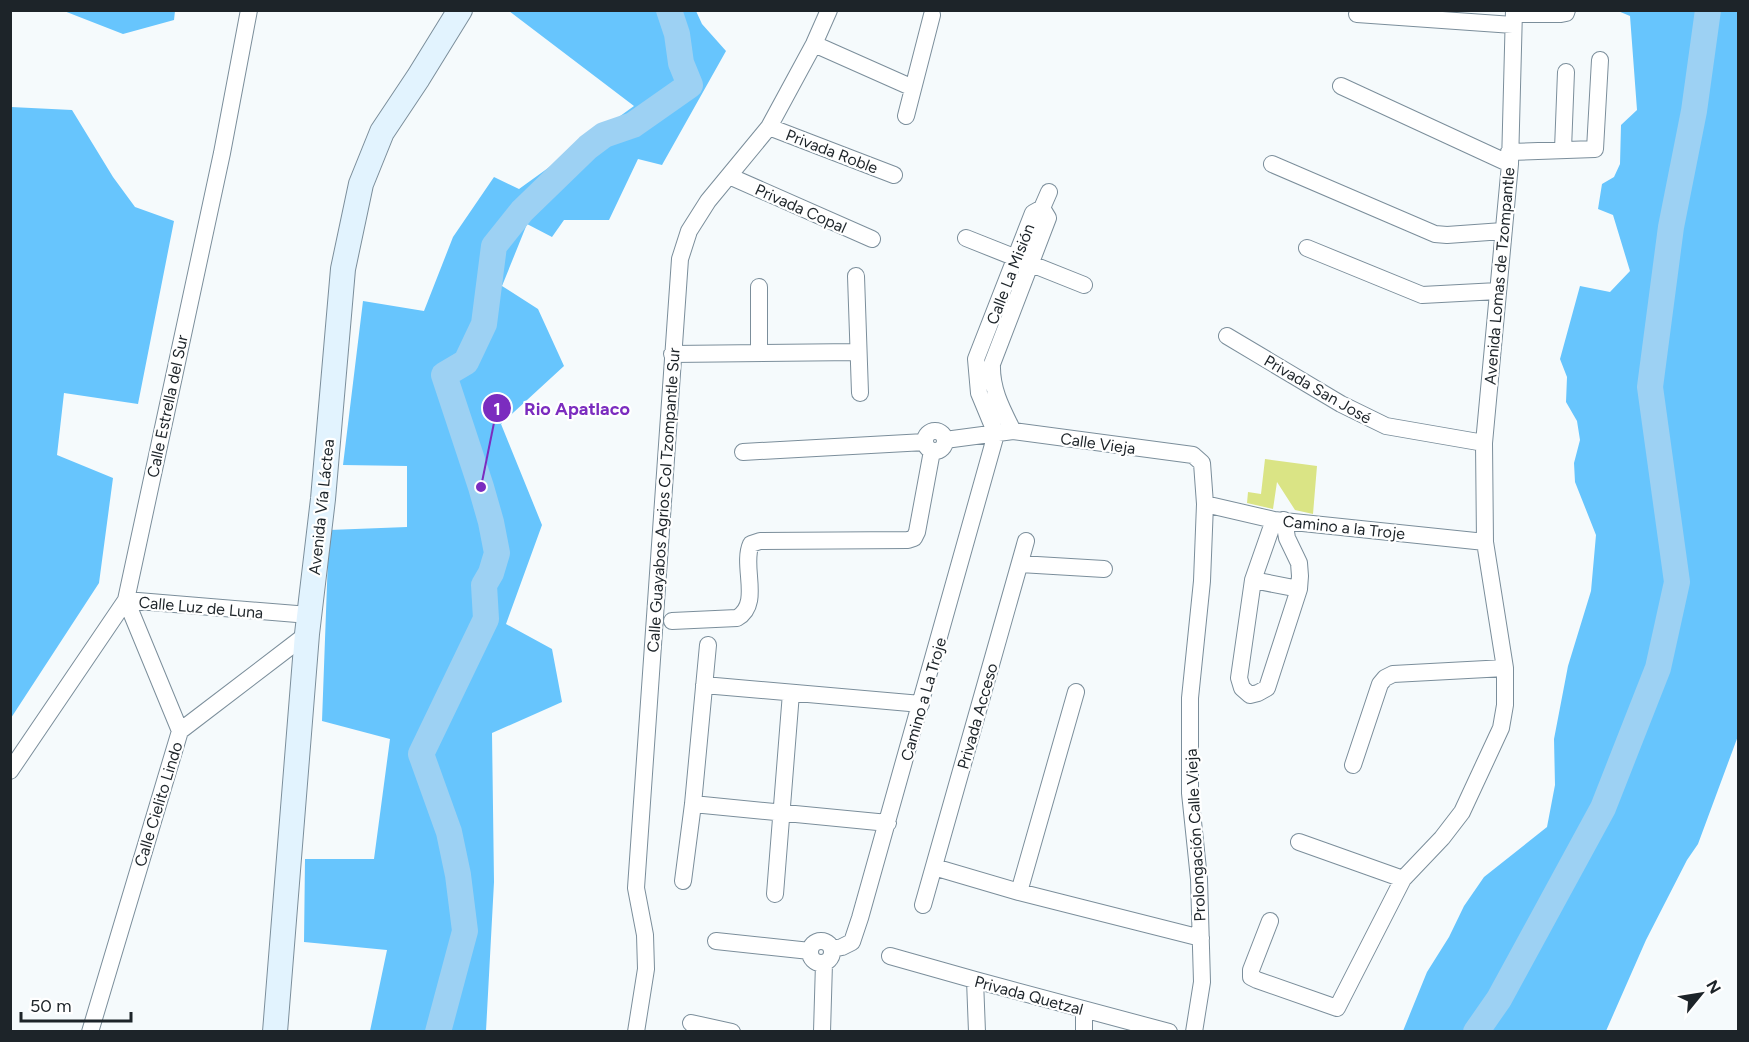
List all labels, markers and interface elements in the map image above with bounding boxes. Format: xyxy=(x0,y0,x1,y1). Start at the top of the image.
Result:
street label: Privada Roble xyxy=(783,125,881,178)
street label: Avenida Lomas de Tzompantle xyxy=(1481,166,1518,386)
street label: Privada Copal xyxy=(752,180,849,237)
street label: Calle La Misión xyxy=(983,221,1038,327)
street label: Calle Estrella del Sur xyxy=(143,332,192,479)
street label: Calle Guayabos Agrios Col Tzompantle Sur xyxy=(643,347,684,653)
street label: Privada San José xyxy=(1261,351,1375,428)
callout: Rio Apatlaco xyxy=(482,390,642,426)
text: 1 xyxy=(493,398,501,420)
text: Rio Apatlaco xyxy=(524,398,630,420)
street label: Calle Vieja xyxy=(1059,429,1137,458)
street label: Avenida Vía Láctea xyxy=(305,438,338,576)
street label: Camino a la Troje xyxy=(1282,512,1406,543)
street label: Calle Luz de Luna xyxy=(138,593,264,622)
street label: Camino a La Troje xyxy=(897,635,950,763)
street label: Privada Acceso xyxy=(953,661,1002,771)
street label: Calle Cielito Lindo xyxy=(130,739,186,869)
street label: Prolongación Calle Vieja xyxy=(1181,748,1210,922)
north arrow xyxy=(1671,964,1731,1024)
street label: Privada Quetzal xyxy=(972,972,1085,1019)
text: N xyxy=(1702,977,1725,997)
scale bar xyxy=(21,985,130,1023)
text: 50 m xyxy=(30,995,72,1017)

